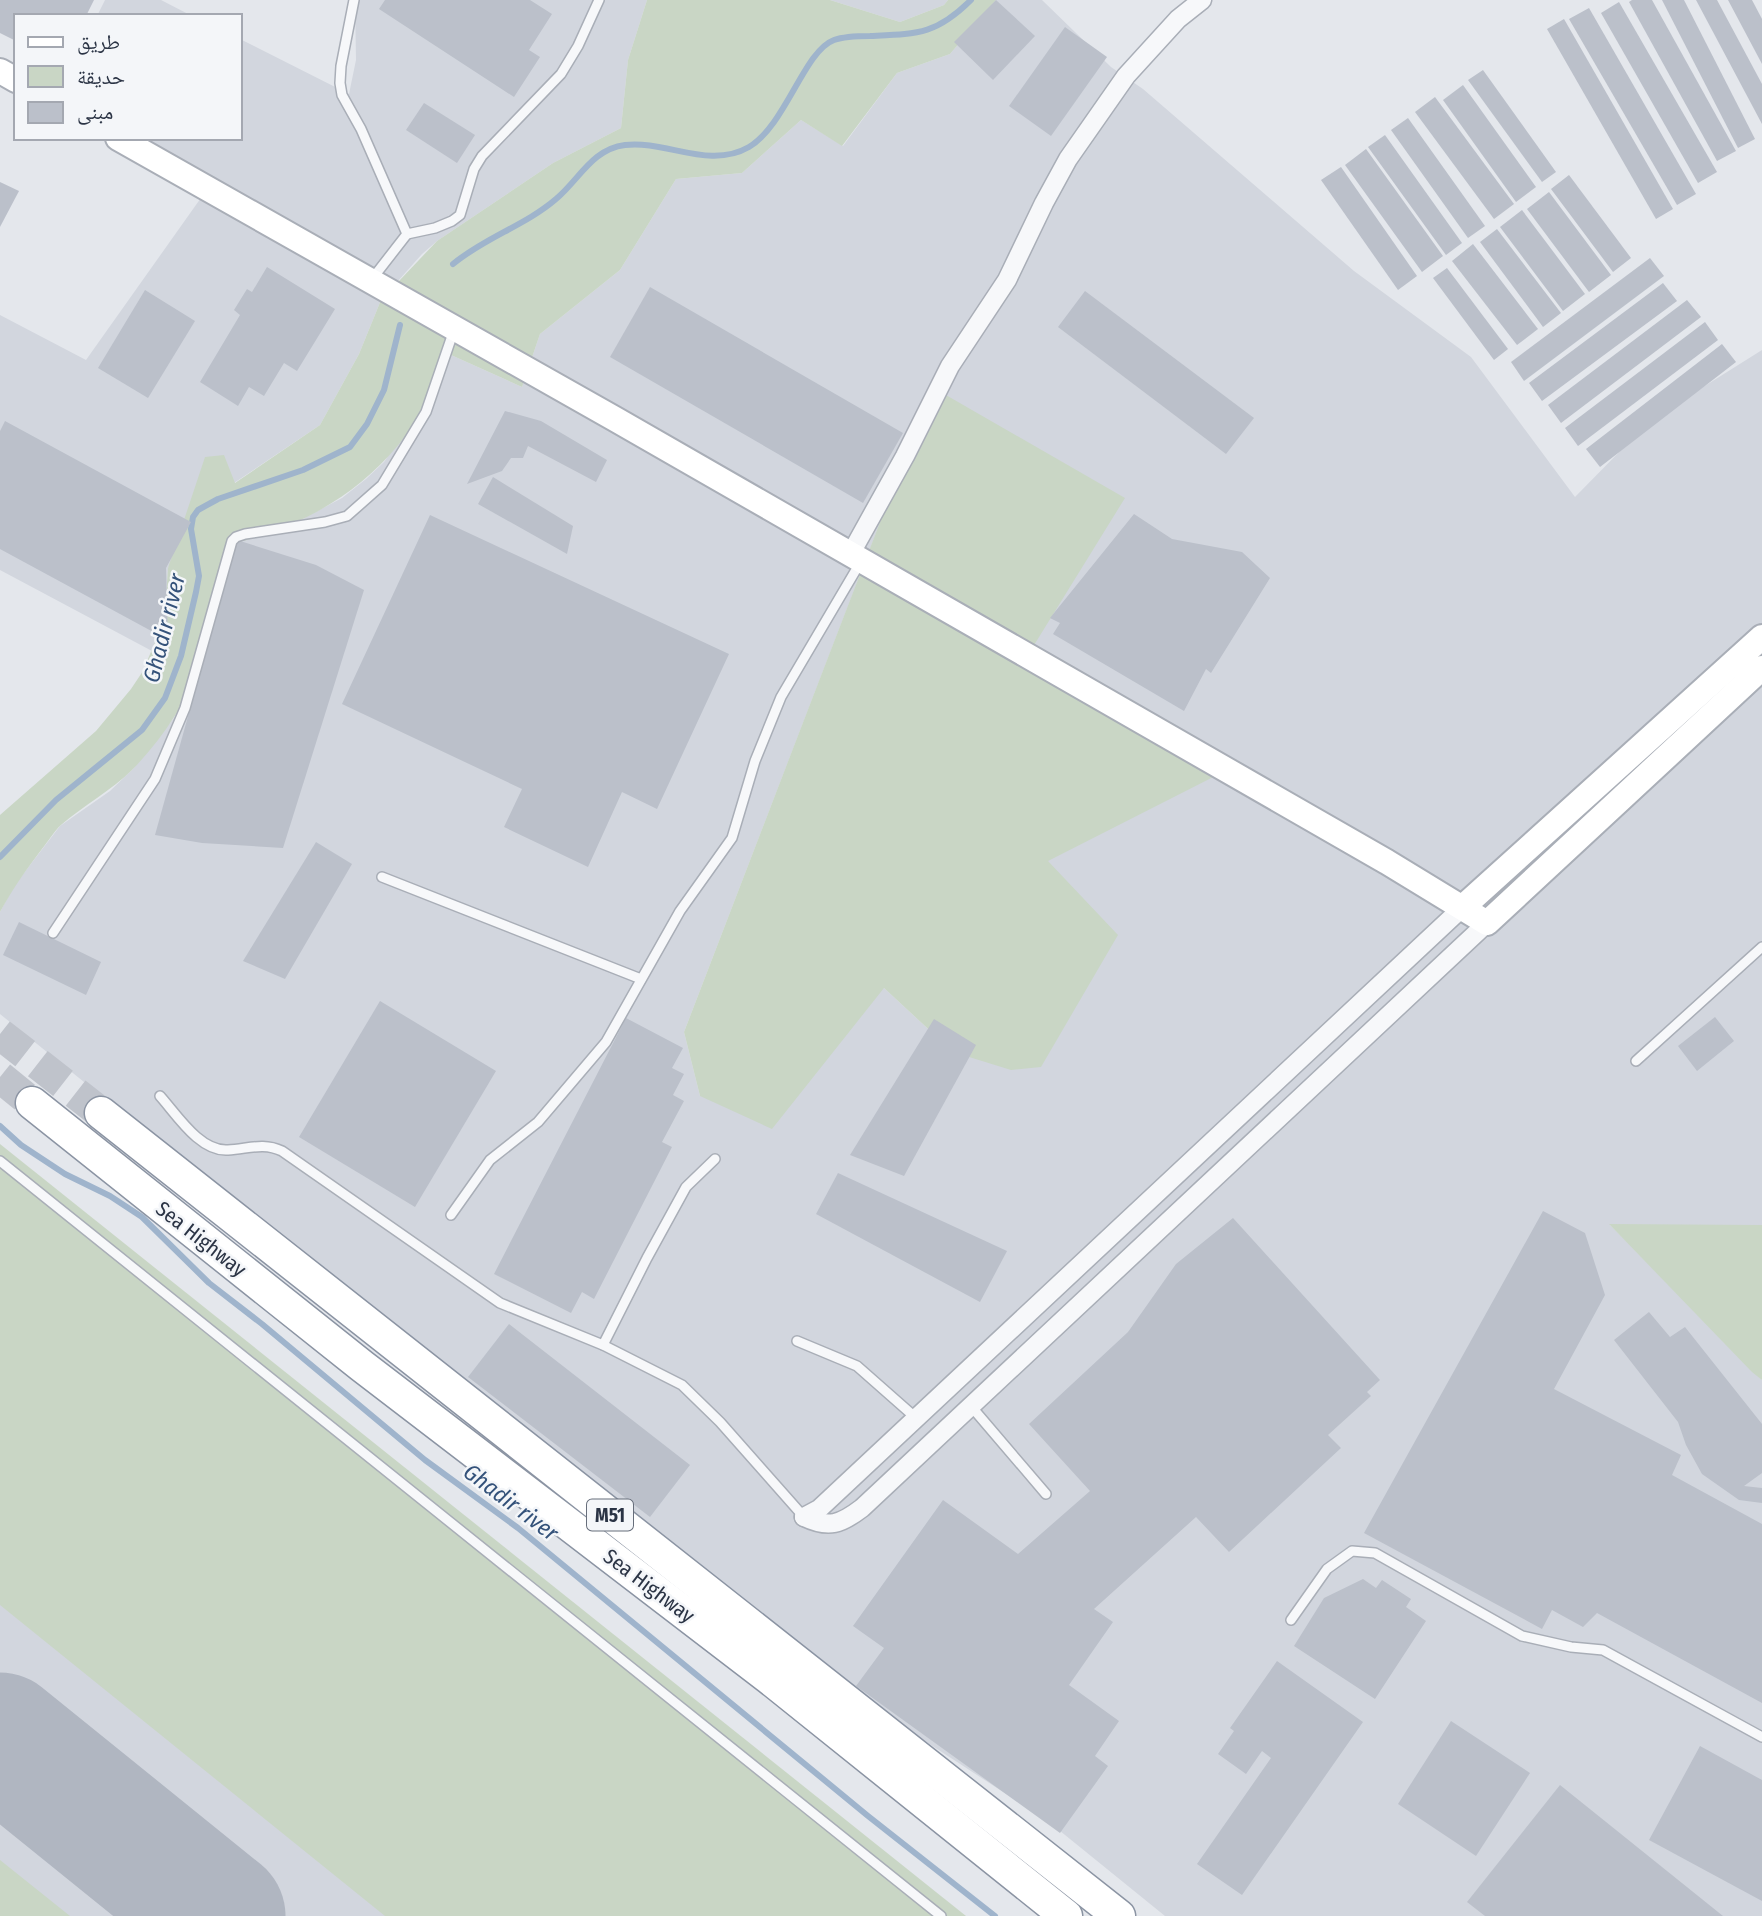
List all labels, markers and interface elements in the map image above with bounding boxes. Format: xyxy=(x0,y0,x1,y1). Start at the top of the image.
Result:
legend xyxy=(14,14,242,140)
text: طريق xyxy=(77,29,120,55)
text: حديقة xyxy=(77,64,125,90)
text: مبنى xyxy=(77,99,113,125)
water label: Ghadir river xyxy=(137,570,191,685)
street label: Sea Highway xyxy=(151,1196,252,1283)
water label: Ghadir river xyxy=(458,1457,565,1547)
road number: M51 xyxy=(587,1499,633,1530)
street label: Sea Highway xyxy=(598,1543,700,1629)

